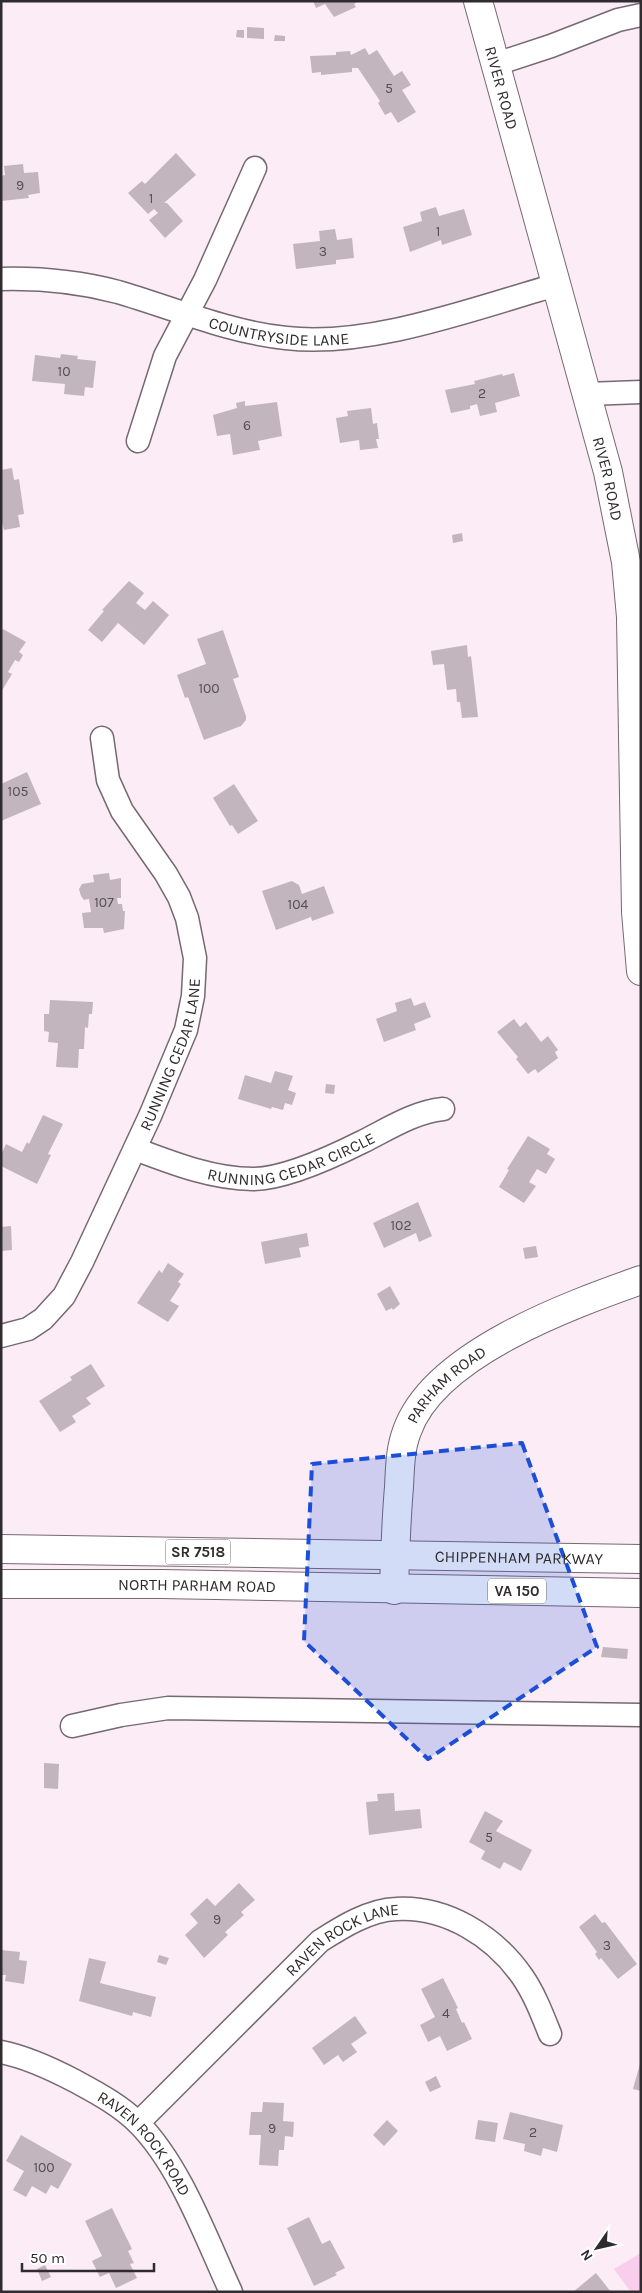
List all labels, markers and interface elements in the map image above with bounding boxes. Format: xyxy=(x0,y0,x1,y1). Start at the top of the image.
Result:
street label: RIVER ROAD xyxy=(481,44,522,132)
house number: 5 xyxy=(385,80,393,97)
house number: 9 xyxy=(16,177,24,194)
house number: 1 xyxy=(149,190,153,207)
house number: 1 xyxy=(436,223,440,240)
house number: 3 xyxy=(319,243,327,260)
street label: COUNTRYSIDE LANE xyxy=(207,313,350,350)
house number: 10 xyxy=(58,363,70,380)
house number: 2 xyxy=(478,385,486,402)
house number: 6 xyxy=(243,417,251,434)
street label: RIVER ROAD xyxy=(589,434,626,522)
house number: 100 xyxy=(198,680,220,697)
house number: 105 xyxy=(8,783,29,800)
house number: 107 xyxy=(94,894,114,911)
house number: 104 xyxy=(288,896,309,913)
street label: RUNNING CEDAR LANE xyxy=(136,978,204,1134)
street label: RUNNING CEDAR CIRCLE xyxy=(206,1128,378,1189)
house number: 102 xyxy=(390,1217,412,1234)
street label: PARHAM ROAD xyxy=(403,1342,490,1427)
road number: SR 7518 xyxy=(166,1540,230,1564)
street label: CHIPPENHAM PARKWAY xyxy=(435,1547,603,1568)
street label: NORTH PARHAM ROAD xyxy=(118,1575,276,1596)
road number: VA 150 xyxy=(488,1578,546,1604)
house number: 5 xyxy=(485,1829,493,1846)
street label: RAVEN ROCK LANE xyxy=(282,1900,400,1980)
house number: 9 xyxy=(213,1911,221,1928)
house number: 3 xyxy=(603,1937,611,1954)
house number: 4 xyxy=(442,2005,450,2022)
street label: RAVEN ROCK ROAD xyxy=(94,2087,195,2199)
house number: 9 xyxy=(268,2120,276,2137)
house number: 2 xyxy=(529,2124,537,2141)
house number: 100 xyxy=(33,2159,55,2176)
north arrow xyxy=(572,2223,622,2273)
scale bar xyxy=(22,2240,155,2272)
text: N xyxy=(577,2246,596,2264)
text: 50 m xyxy=(30,2249,65,2267)

